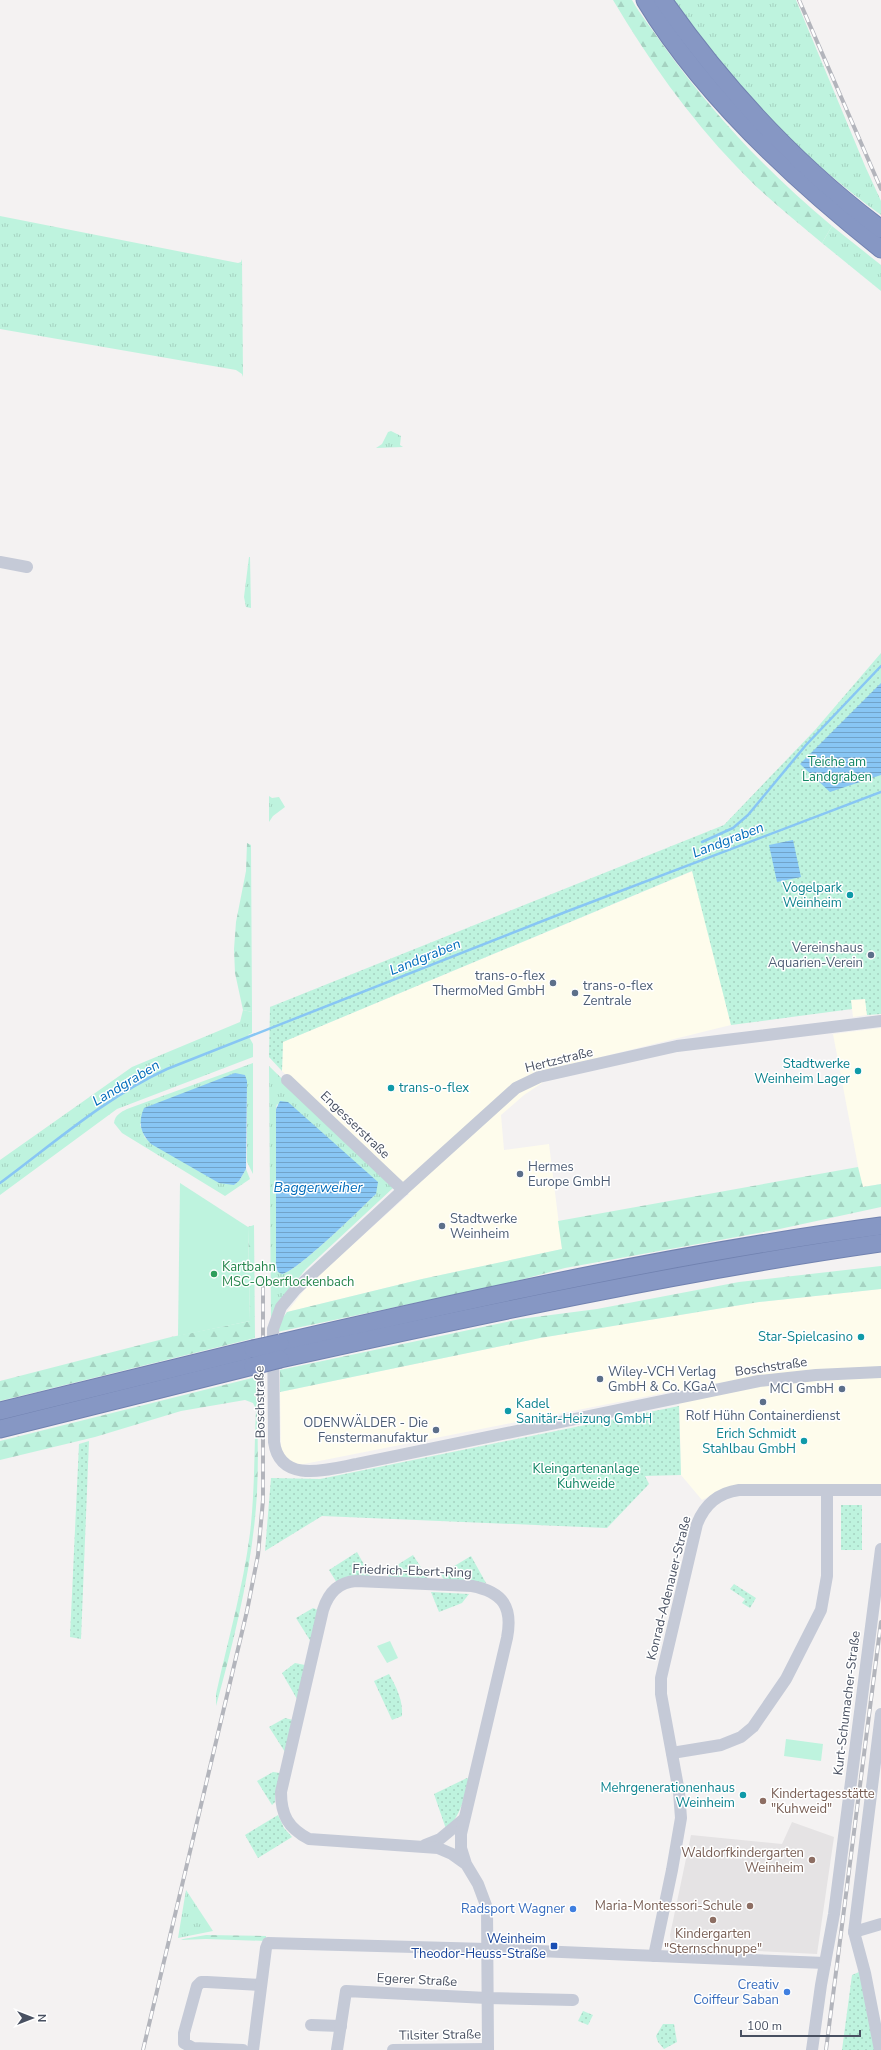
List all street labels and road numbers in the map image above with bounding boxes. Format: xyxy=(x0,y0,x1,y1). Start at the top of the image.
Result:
street label: Hertzstraße xyxy=(523,1043,595,1077)
street label: Engesserstraße xyxy=(316,1087,394,1163)
street label: Boschstraße xyxy=(734,1353,808,1381)
street label: Boschstraße xyxy=(250,1365,270,1439)
street label: Konrad-Adenauer-Straße xyxy=(642,1514,696,1662)
street label: Friedrich-Ebert-Ring xyxy=(352,1560,472,1582)
street label: Kurt-Schumacher-Straße xyxy=(829,1630,865,1776)
street label: Egerer Straße xyxy=(376,1969,458,1991)
street label: Tilsiter Straße xyxy=(399,2025,481,2045)

